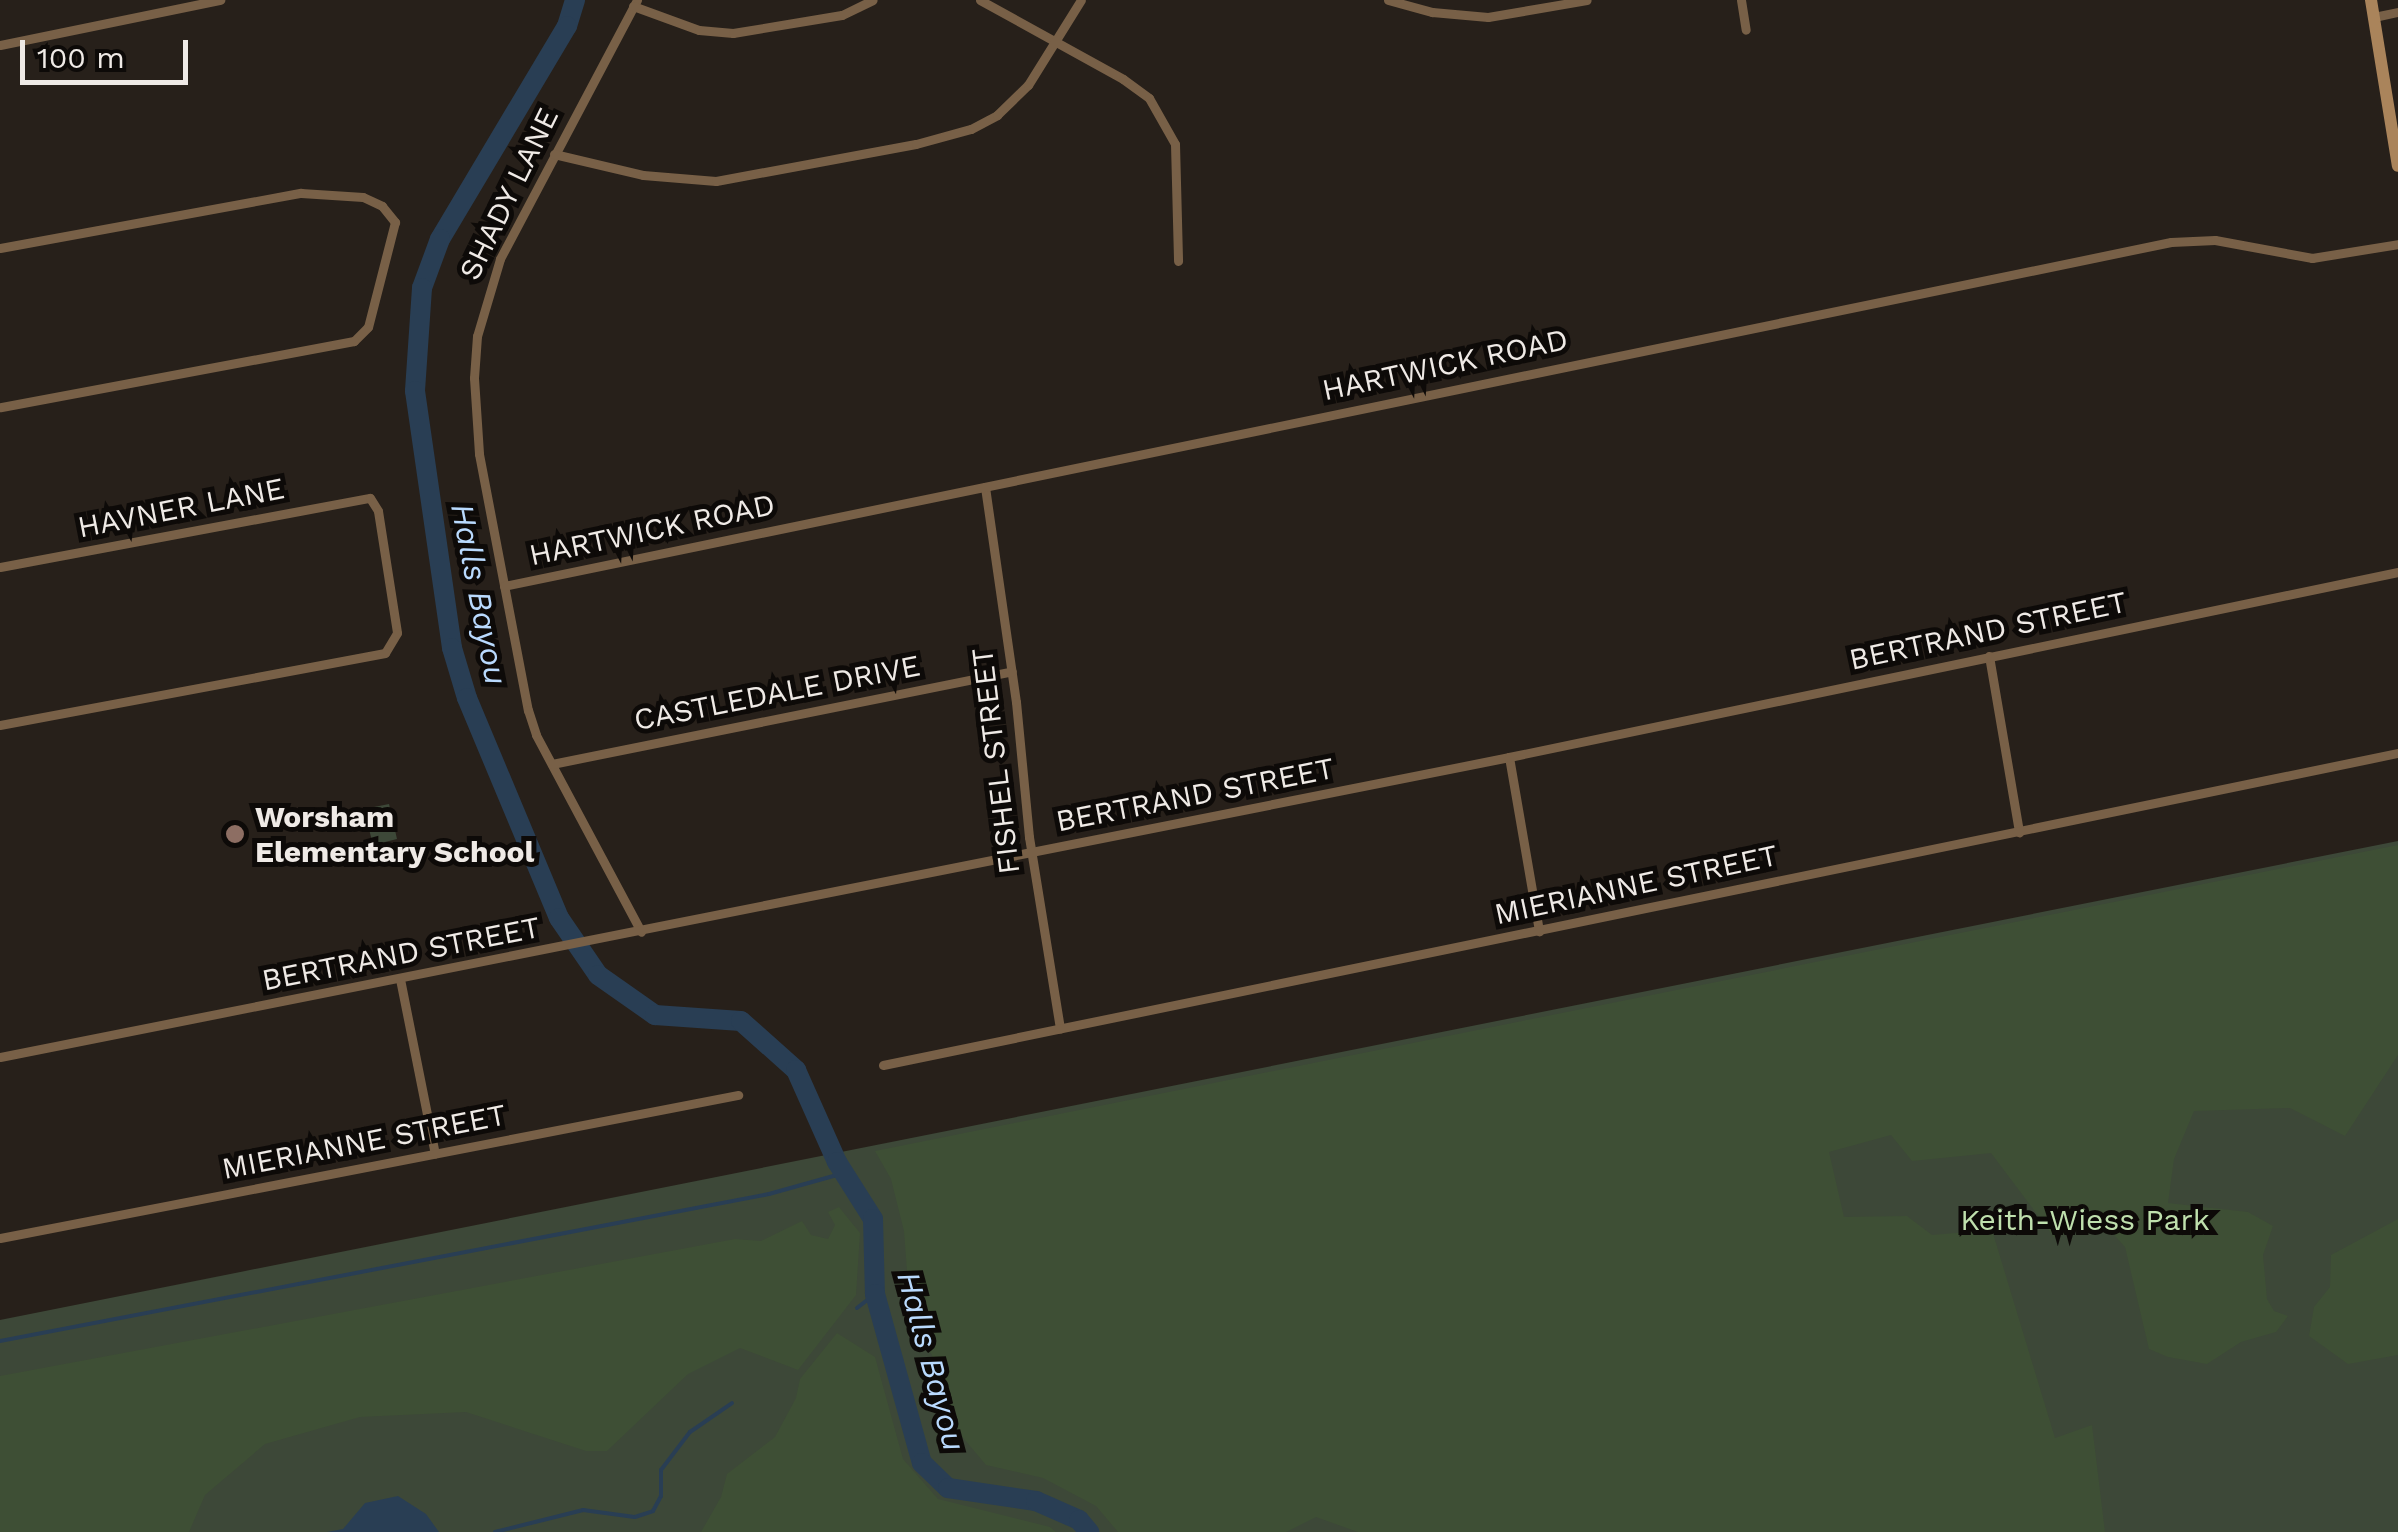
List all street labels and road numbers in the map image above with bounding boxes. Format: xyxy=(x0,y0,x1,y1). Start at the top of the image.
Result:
street label: SHADY LANE xyxy=(452,101,566,287)
street label: HARTWICK ROAD xyxy=(1319,321,1571,409)
street label: HAVNER LANE xyxy=(75,470,287,546)
street label: HARTWICK ROAD xyxy=(526,486,778,574)
street label: BERTRAND STREET xyxy=(1846,584,2130,678)
street label: FISHEL STREET xyxy=(964,645,1028,877)
street label: CASTLEDALE DRIVE xyxy=(631,648,923,738)
street label: BERTRAND STREET xyxy=(1053,750,1337,840)
street label: MIERIANNE STREET xyxy=(1491,837,1781,933)
street label: BERTRAND STREET xyxy=(259,909,543,999)
street label: MIERIANNE STREET xyxy=(219,1097,509,1187)

